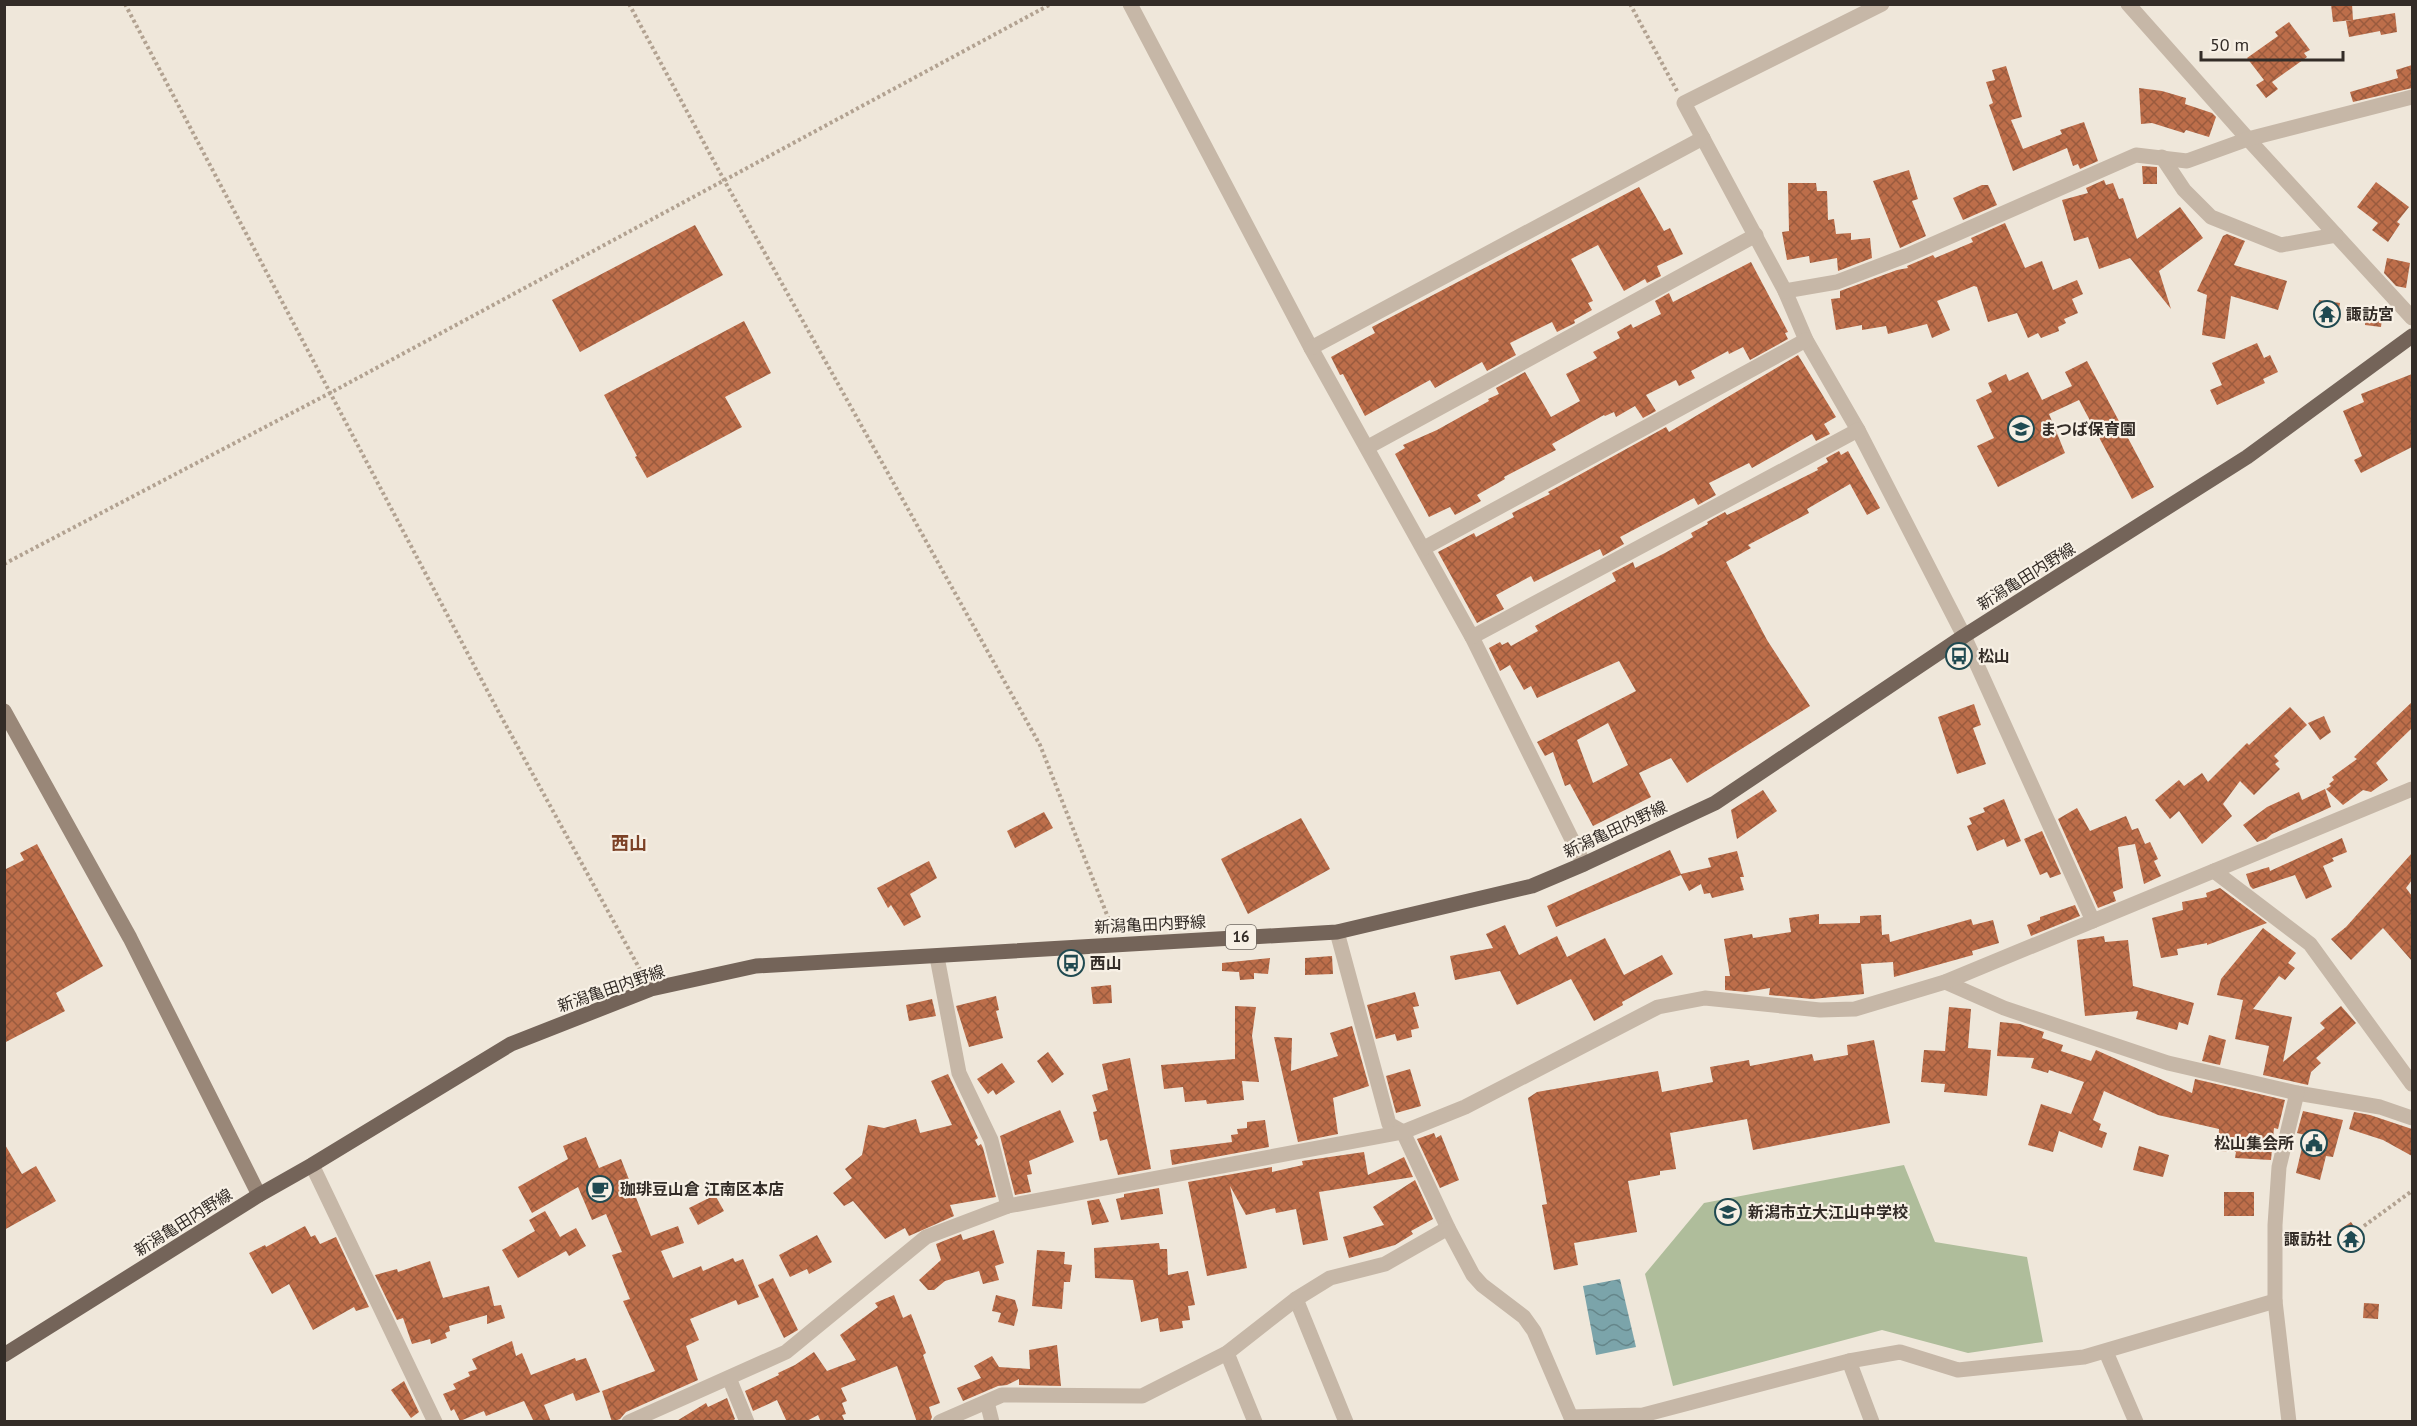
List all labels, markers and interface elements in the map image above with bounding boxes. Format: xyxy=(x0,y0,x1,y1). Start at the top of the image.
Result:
scale bar xyxy=(2201,24,2344,62)
text: 50 m xyxy=(2210,33,2249,56)
temple icon: 諏訪宮 xyxy=(2312,299,2342,329)
place label: 諏訪宮 xyxy=(2346,304,2394,324)
school or university icon: まつば保育園 xyxy=(2006,414,2036,444)
place label: まつば保育園 xyxy=(2040,419,2136,439)
street label: 新潟亀田内野線 xyxy=(1973,538,2079,614)
bus stop icon: 松山 xyxy=(1944,641,1974,671)
place label: 松山 xyxy=(1978,646,2010,666)
street label: 新潟亀田内野線 xyxy=(1560,796,1670,862)
district label: 西山 xyxy=(611,832,647,855)
street label: 新潟亀田内野線 xyxy=(1094,911,1206,937)
road number: 16 xyxy=(1226,925,1256,949)
bus stop icon: 西山 xyxy=(1056,948,1086,978)
place label: 西山 xyxy=(1090,953,1122,973)
street label: 新潟亀田内野線 xyxy=(555,960,667,1016)
public building icon: 松山集会所 xyxy=(2299,1128,2329,1158)
place label: 松山集会所 xyxy=(2214,1133,2294,1153)
cafe icon: 珈琲豆山倉 江南区本店 xyxy=(585,1174,615,1204)
place label: 珈琲豆山倉 江南区本店 xyxy=(620,1179,784,1199)
street label: 新潟亀田内野線 xyxy=(130,1184,236,1260)
school or university icon: 新潟市立大江山中学校 xyxy=(1713,1197,1743,1227)
place label: 新潟市立大江山中学校 xyxy=(1748,1202,1908,1222)
temple icon: 諏訪社 xyxy=(2336,1224,2366,1254)
place label: 諏訪社 xyxy=(2284,1229,2332,1249)

